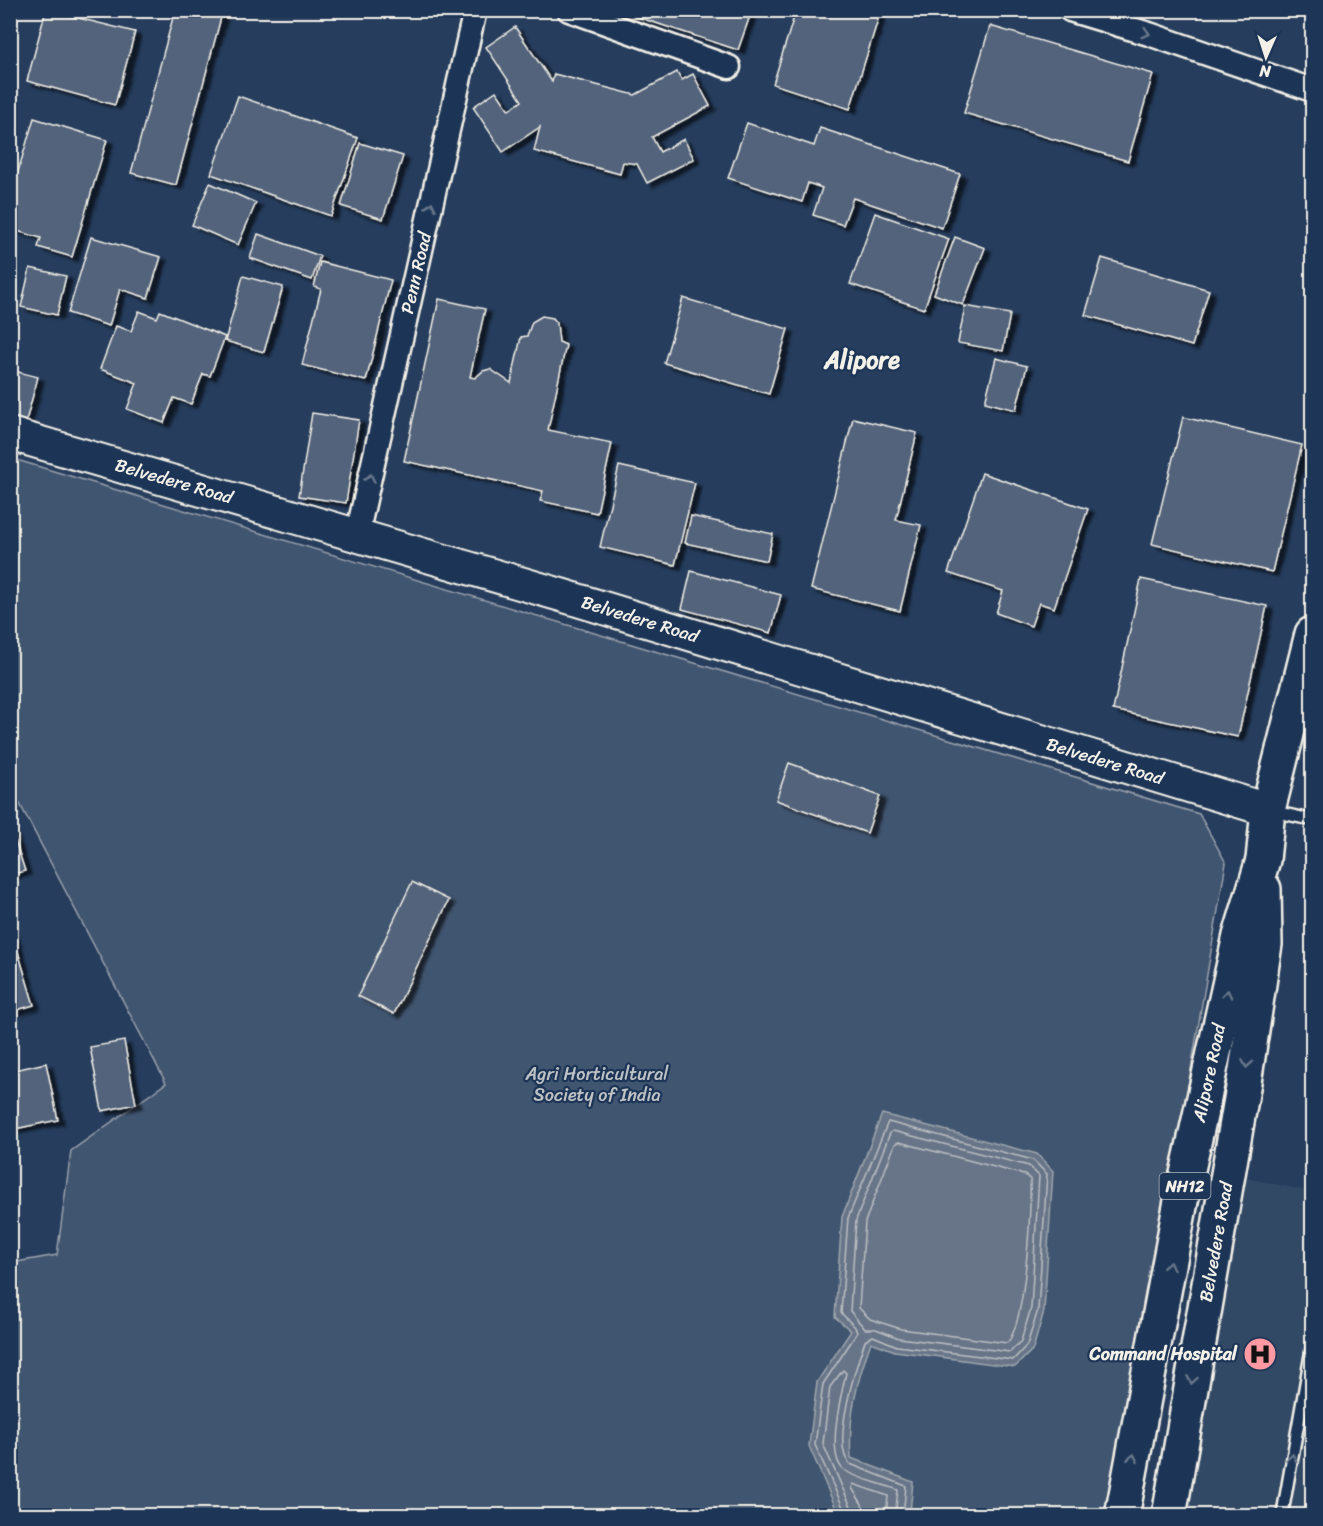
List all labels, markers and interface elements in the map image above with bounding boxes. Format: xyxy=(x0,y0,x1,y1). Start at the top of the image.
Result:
one-way arrow xyxy=(1140,26,1151,38)
north arrow xyxy=(1236,27,1296,87)
text: N xyxy=(1258,57,1273,86)
one-way arrow xyxy=(424,201,437,211)
street label: Penn Road xyxy=(391,228,441,317)
district label: Alipore xyxy=(823,339,900,381)
street label: Belvedere Road xyxy=(111,449,238,514)
one-way arrow xyxy=(363,473,376,483)
street label: Belvedere Road xyxy=(577,586,704,652)
street label: Belvedere Road xyxy=(1042,728,1169,794)
one-way arrow xyxy=(1220,989,1233,999)
street label: Alipore Road xyxy=(1183,1019,1235,1126)
park label: Agri Horticultural Society of India xyxy=(525,1058,669,1111)
one-way arrow xyxy=(1241,1059,1254,1069)
road number: NH12 xyxy=(1160,1173,1210,1199)
street label: Belvedere Road xyxy=(1190,1178,1243,1305)
one-way arrow xyxy=(1162,1262,1175,1272)
hospital icon: Command Hospital xyxy=(1242,1336,1278,1372)
place label: Command Hospital xyxy=(1089,1338,1238,1370)
one-way arrow xyxy=(1186,1376,1198,1385)
one-way arrow xyxy=(1126,1453,1139,1463)
one-way arrow xyxy=(1285,1453,1298,1463)

